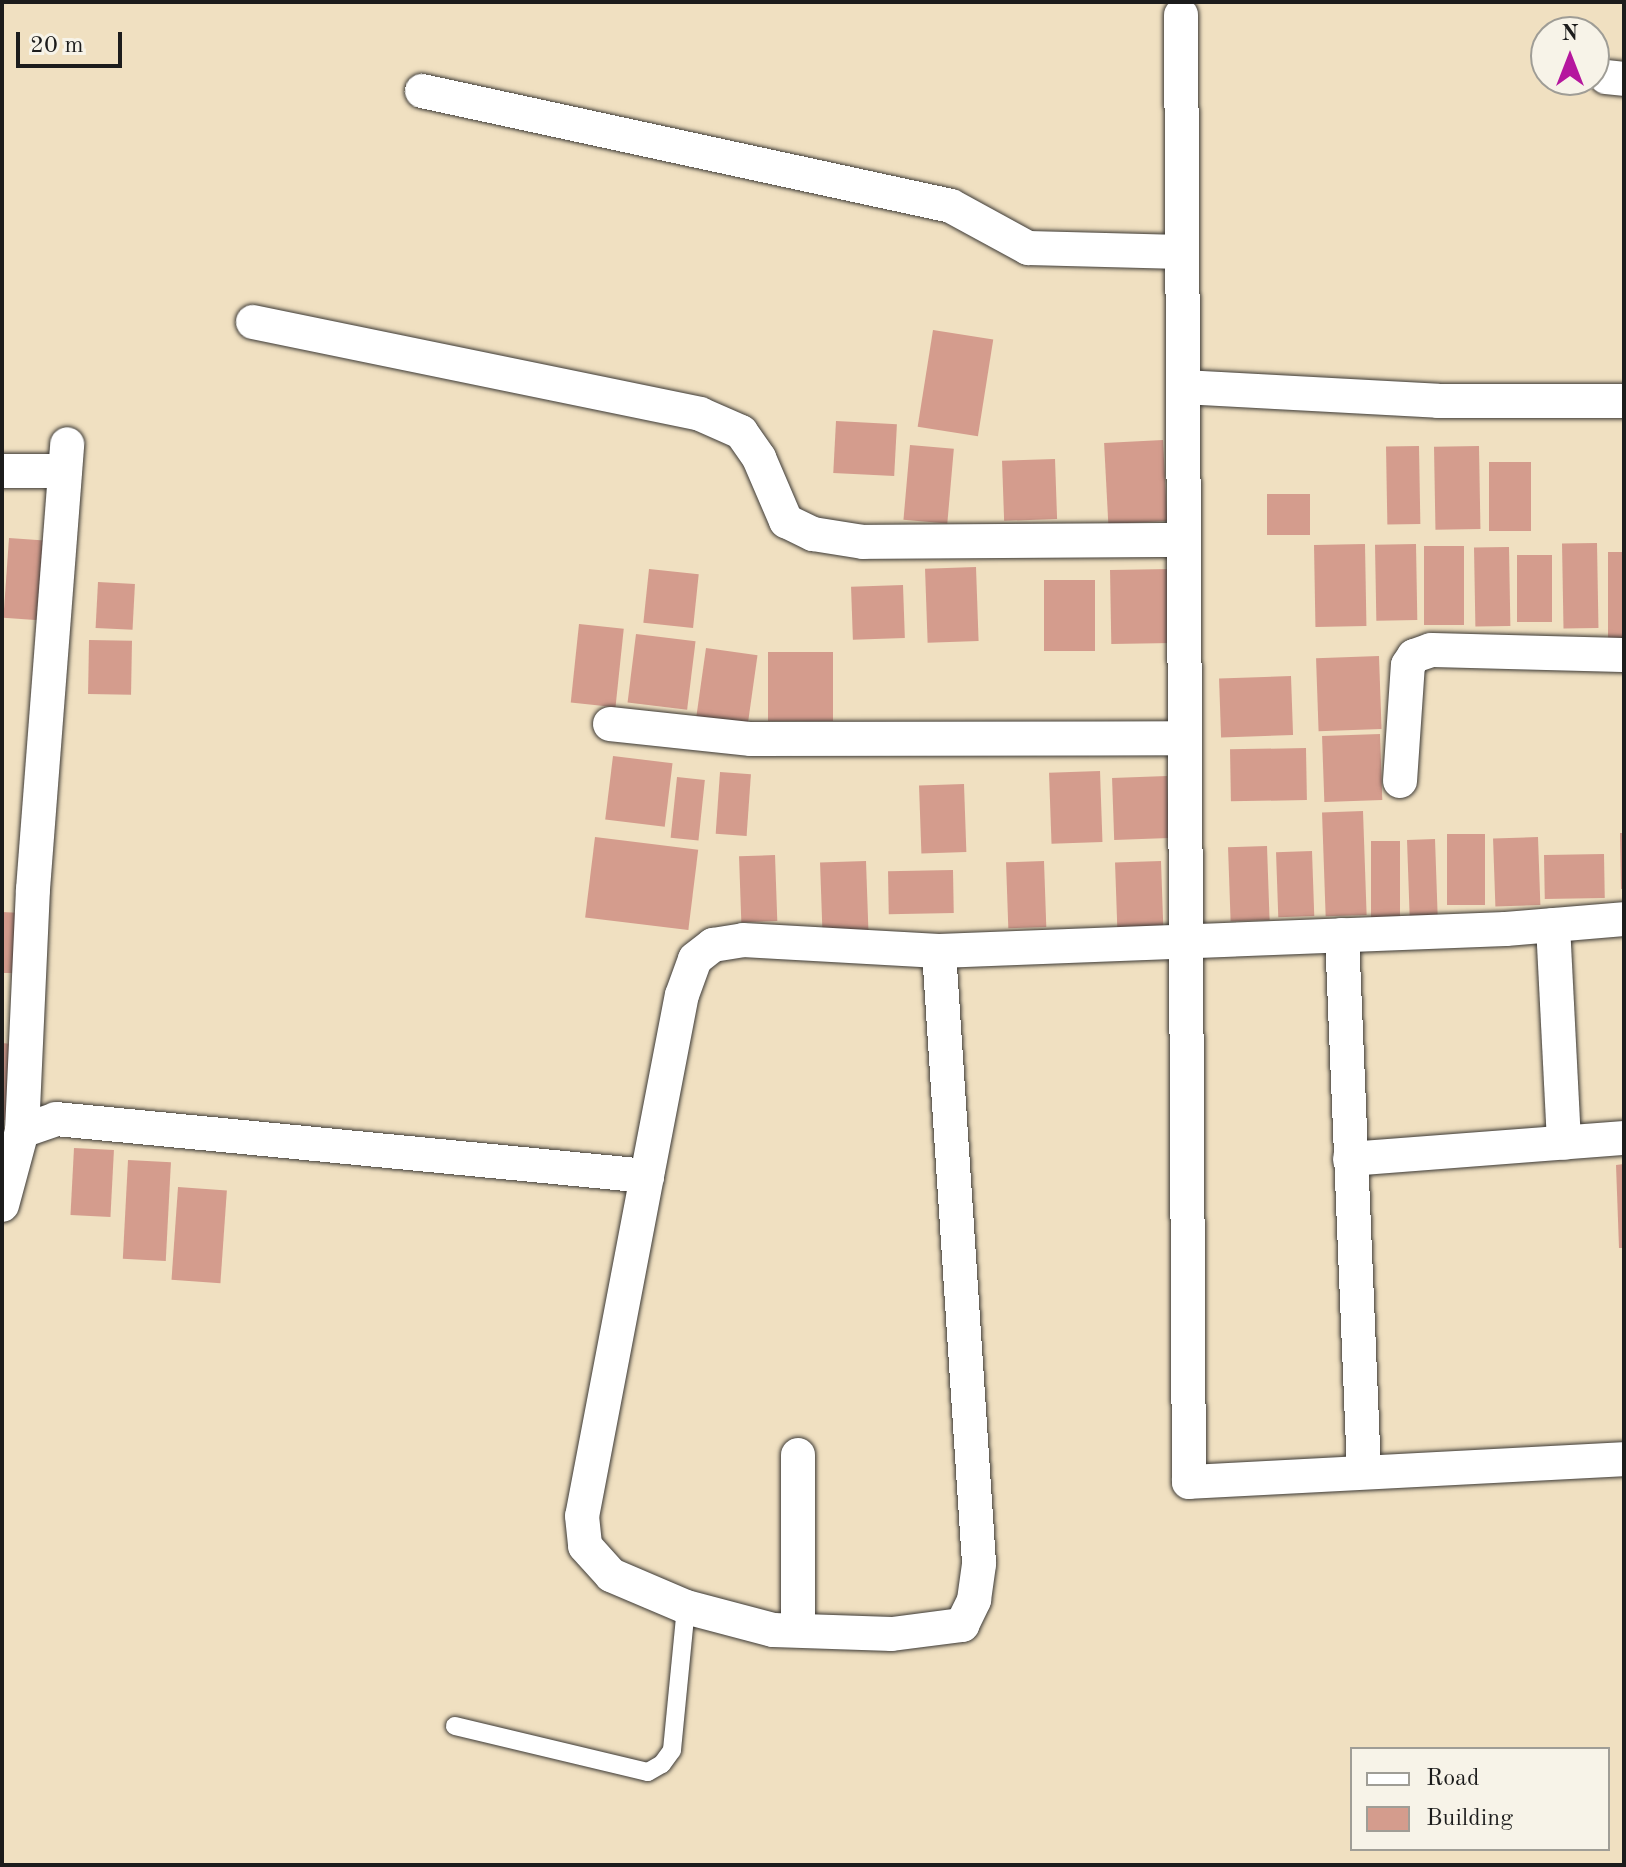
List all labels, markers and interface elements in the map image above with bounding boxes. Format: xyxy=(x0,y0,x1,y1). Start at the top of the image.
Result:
scale bar xyxy=(20,16,126,66)
north arrow xyxy=(1530,16,1610,96)
text: N xyxy=(1562,23,1578,45)
text: 20 m xyxy=(30,34,84,58)
legend xyxy=(1350,1747,1610,1851)
text: Road xyxy=(1426,1767,1479,1791)
text: Building xyxy=(1426,1807,1513,1831)

